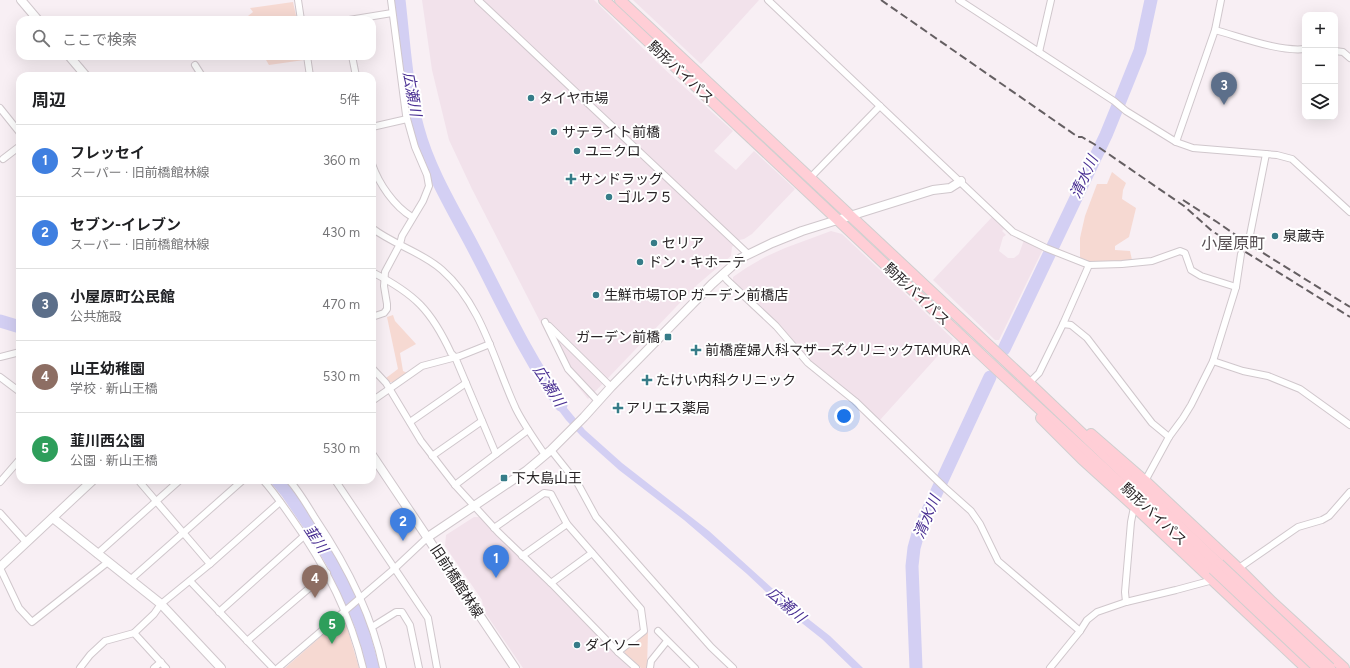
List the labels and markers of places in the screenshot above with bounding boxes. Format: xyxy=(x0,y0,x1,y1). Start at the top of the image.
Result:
pin: 3 xyxy=(1211,72,1237,105)
place label: タイヤ市場 xyxy=(539,90,609,107)
marker: タイヤ市場 xyxy=(526,93,536,103)
place label: サテライト前橋 xyxy=(562,124,660,141)
marker: サテライト前橋 xyxy=(549,127,559,137)
place label: ユニクロ xyxy=(585,143,641,160)
marker: ユニクロ xyxy=(572,146,582,156)
place label: サンドラッグ xyxy=(579,171,663,188)
marker: サンドラッグ xyxy=(566,174,576,184)
place label: ゴルフ５ xyxy=(617,189,673,206)
marker: ゴルフ５ xyxy=(604,192,614,202)
place label: 泉蔵寺 xyxy=(1283,228,1325,245)
marker: 泉蔵寺 xyxy=(1270,231,1280,241)
place label: セリア xyxy=(662,235,704,252)
marker: セリア xyxy=(649,238,659,248)
place label: ドン・キホーテ xyxy=(648,254,746,271)
marker: ドン・キホーテ xyxy=(635,257,645,267)
place label: 生鮮市場TOP ガーデン前橋店 xyxy=(604,287,788,304)
marker: 生鮮市場TOP ガーデン前橋店 xyxy=(591,290,601,300)
place label: ガーデン前橋 xyxy=(576,329,660,346)
marker: ガーデン前橋 xyxy=(663,332,673,342)
place label: 前橋産婦人科マザーズクリニックTAMURA xyxy=(705,342,971,359)
marker: 前橋産婦人科マザーズクリニックTAMURA xyxy=(690,344,702,356)
place label: たけい内科クリニック xyxy=(656,372,796,389)
marker: たけい内科クリニック xyxy=(641,374,653,386)
place label: アリエス薬局 xyxy=(626,400,710,417)
marker: アリエス薬局 xyxy=(613,403,623,413)
place label: 下大島山王 xyxy=(512,470,582,487)
marker: 下大島山王 xyxy=(499,473,509,483)
pin: 2 xyxy=(390,508,416,541)
pin: 1 xyxy=(483,545,509,578)
pin: 4 xyxy=(302,565,328,598)
pin: 5 xyxy=(319,611,345,644)
place label: ダイソー xyxy=(585,637,641,654)
marker: ダイソー xyxy=(572,640,582,650)

